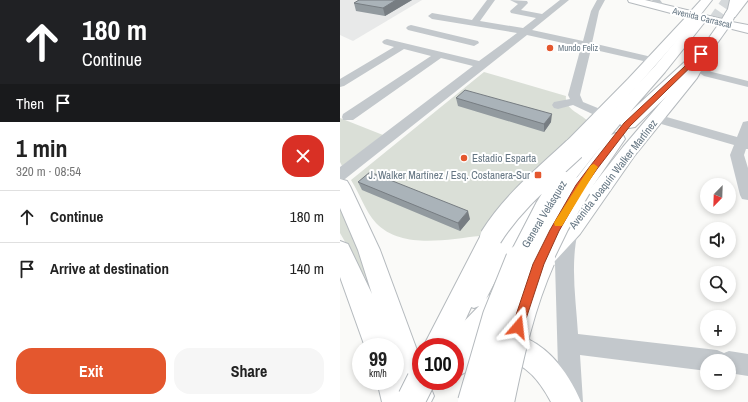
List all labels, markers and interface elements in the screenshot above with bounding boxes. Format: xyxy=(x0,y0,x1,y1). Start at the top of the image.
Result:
street label: Avenida Carrascal xyxy=(670,5,733,31)
text: 180 m xyxy=(82,11,147,49)
icon: ahead xyxy=(16,16,68,68)
pin xyxy=(684,37,718,71)
place label: Mundo Feliz xyxy=(558,42,599,54)
marker: Mundo Feliz xyxy=(545,43,555,53)
icon: arrive xyxy=(690,43,712,65)
text: Continue xyxy=(82,47,142,72)
icon: arrive xyxy=(52,92,74,114)
text: Then xyxy=(16,93,44,114)
street label: Avenida Joaquín Walker Martínez xyxy=(565,116,660,232)
text: 1 min xyxy=(16,132,67,164)
button: close xyxy=(282,135,324,177)
place label: Estadio Esparta xyxy=(472,151,536,165)
marker: Estadio Esparta xyxy=(459,153,469,163)
text: 320 m · 08:54 xyxy=(16,163,81,180)
place label: J. Walker Martínez / Esq. Costanera-Sur xyxy=(368,168,530,182)
marker: J. Walker Martínez / Esq. Costanera-Sur xyxy=(533,170,543,180)
street label: General Velásquez xyxy=(518,177,570,250)
north arrow xyxy=(700,178,736,214)
map controls xyxy=(700,178,736,390)
icon: ahead xyxy=(16,206,38,228)
text: Continue xyxy=(50,206,103,227)
text: 180 m xyxy=(290,206,324,227)
button: sound xyxy=(700,222,736,258)
icon: arrive xyxy=(16,258,38,280)
text: Arrive at destination xyxy=(50,258,169,279)
text: 140 m xyxy=(290,258,324,279)
button: search xyxy=(700,266,736,302)
position arrow xyxy=(497,306,539,348)
button: + xyxy=(700,310,736,346)
speed limit sign: 100 xyxy=(412,338,464,390)
text: 99 xyxy=(369,345,387,372)
button: Exit xyxy=(16,348,166,394)
button: Share xyxy=(174,348,324,394)
button: − xyxy=(700,354,736,390)
text: km/h xyxy=(369,367,387,380)

